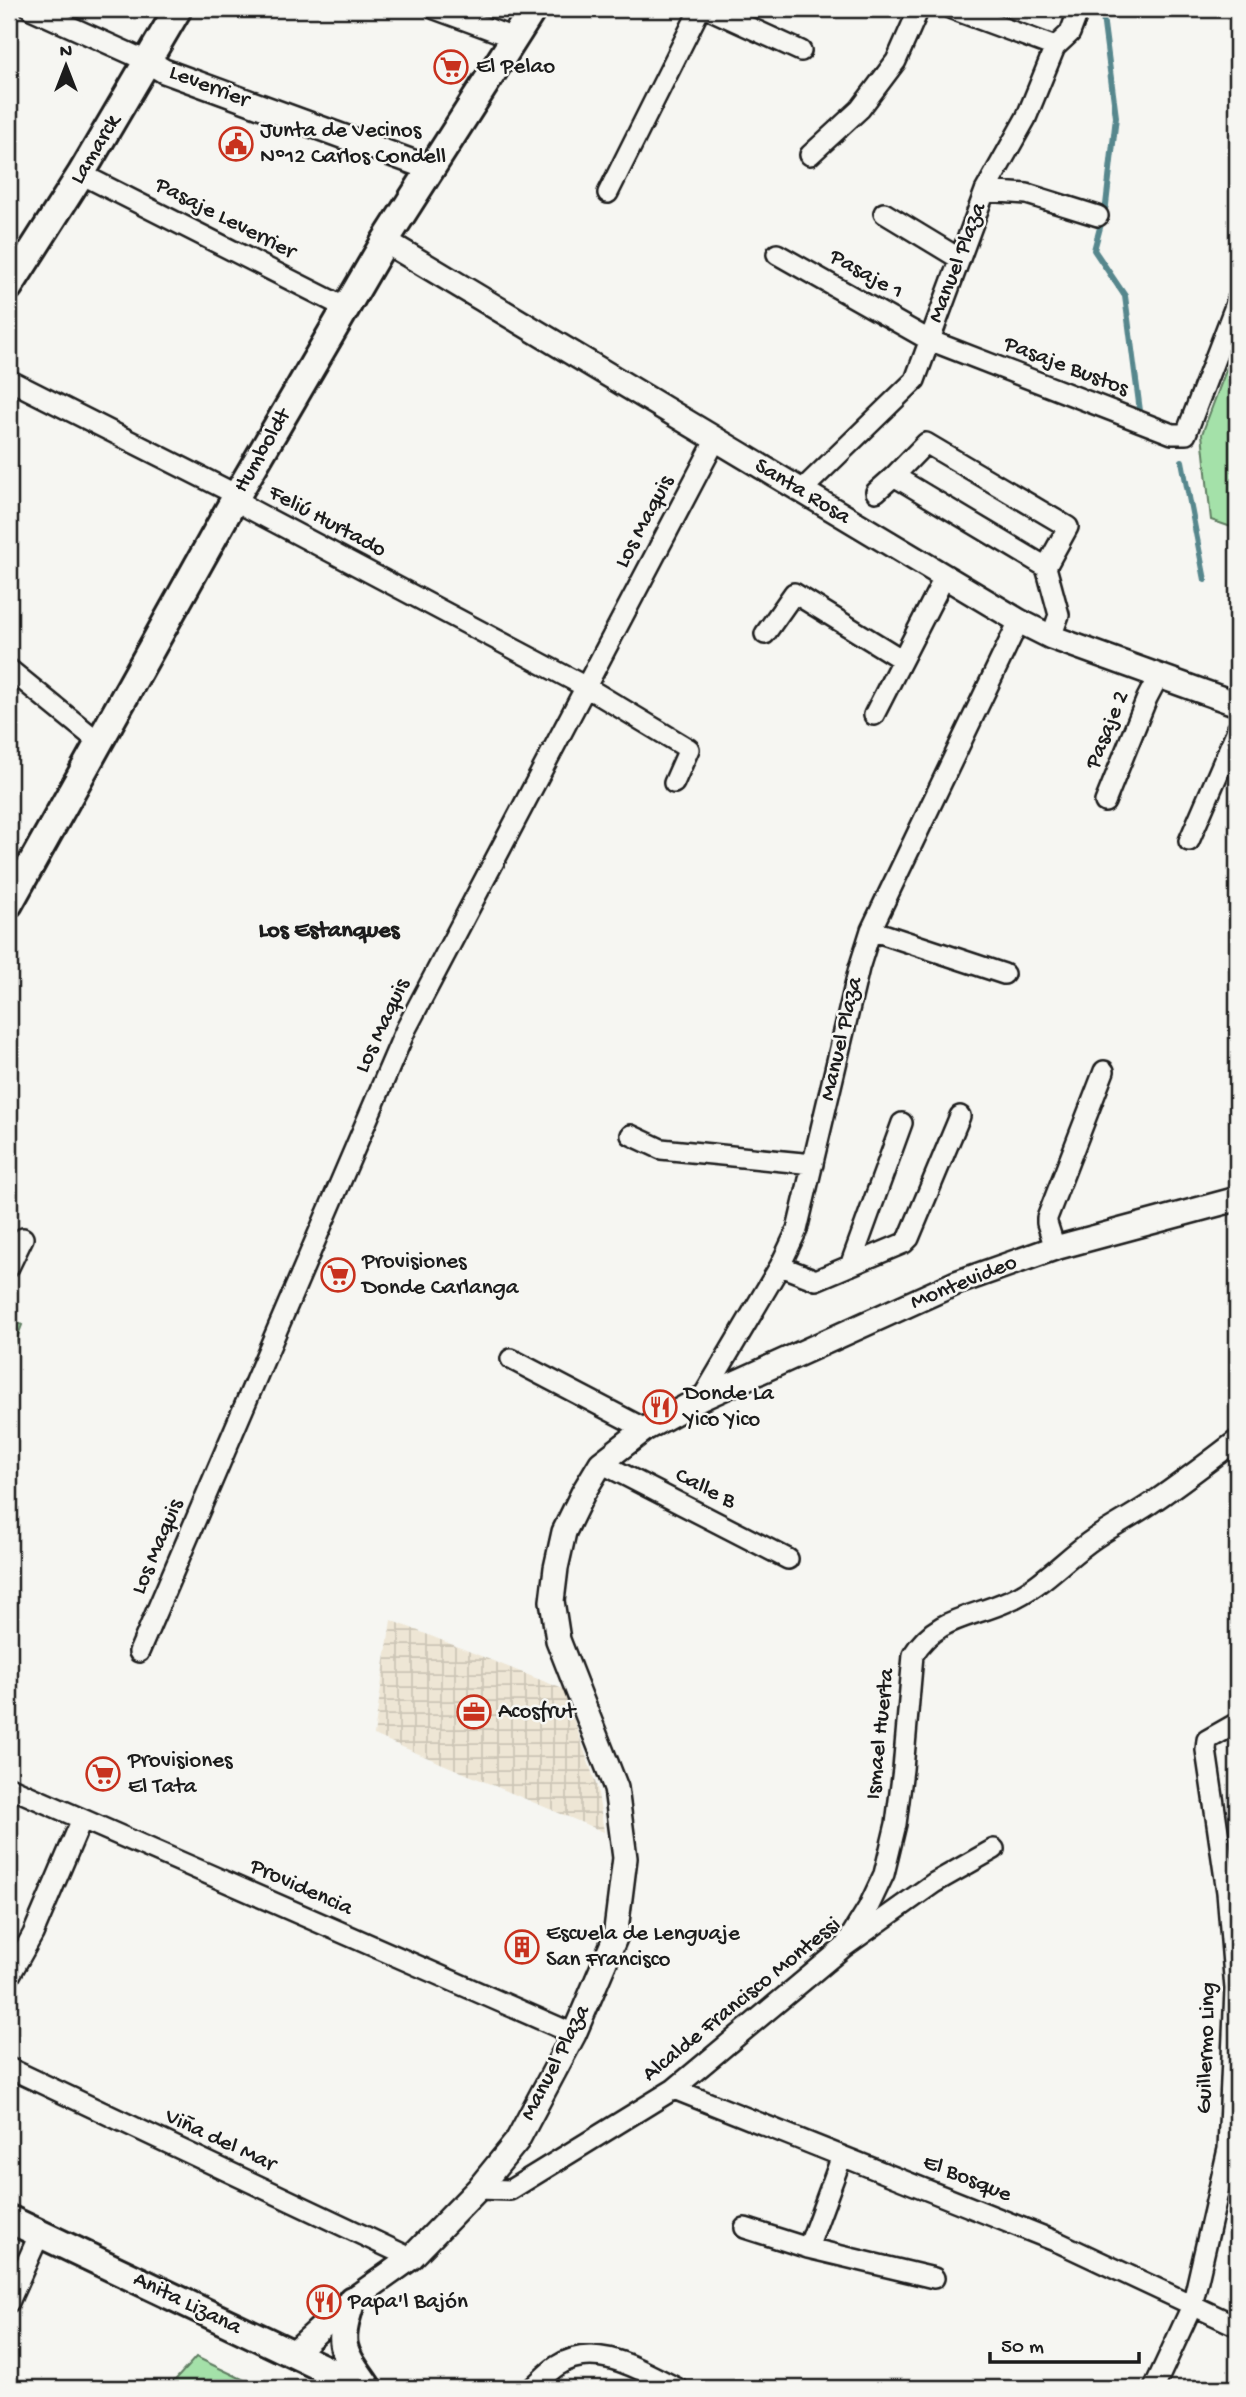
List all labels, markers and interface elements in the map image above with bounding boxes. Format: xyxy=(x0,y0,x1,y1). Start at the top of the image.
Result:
north arrow xyxy=(32,32,102,102)
text: N xyxy=(60,41,72,64)
supermarket icon: El Pelao xyxy=(432,48,470,86)
place label: El Pelao xyxy=(476,54,555,81)
street label: Leverrier xyxy=(165,59,255,115)
street label: Lamarck xyxy=(65,108,129,190)
place label: Junta de Vecinos Nº12 Carlos Condell xyxy=(260,118,446,171)
public building icon: Junta de Vecinos Nº12 Carlos Condell xyxy=(217,125,255,163)
street label: Pasaje Leverrier xyxy=(149,171,302,267)
street label: Manuel Plaza xyxy=(923,198,994,327)
street label: Pasaje 1 xyxy=(824,243,908,306)
street label: Pasaje Bustos xyxy=(999,330,1133,403)
street label: Humboldt xyxy=(228,403,299,498)
street label: Santa Rosa xyxy=(749,453,856,532)
street label: Los Maquis xyxy=(609,471,681,573)
street label: Feliú Hurtado xyxy=(263,479,391,564)
street label: Pasaje 2 xyxy=(1080,687,1136,774)
district label: Los Estanques xyxy=(259,917,401,946)
street label: Manuel Plaza xyxy=(815,973,870,1104)
street label: Los Maquis xyxy=(349,974,417,1077)
place label: Provisiones Donde Carlanga xyxy=(360,1249,520,1302)
street label: Montevideo xyxy=(907,1249,1021,1317)
supermarket icon: Provisiones Donde Carlanga xyxy=(319,1256,357,1294)
place label: Donde La Yico Yico xyxy=(682,1381,775,1434)
restaurant icon: Donde La Yico Yico xyxy=(641,1388,679,1426)
street label: Calle B xyxy=(670,1462,741,1516)
street label: Los Maquis xyxy=(126,1495,190,1599)
street label: Ismael Huerta xyxy=(861,1666,901,1801)
office icon: Acosfrut xyxy=(455,1693,493,1731)
place label: Acosfrut xyxy=(498,1699,577,1726)
place label: Provisiones El Tata xyxy=(127,1748,233,1801)
supermarket icon: Provisiones El Tata xyxy=(84,1755,122,1793)
street label: Providencia xyxy=(244,1853,358,1923)
street label: Alcalde Francisco Montessi xyxy=(637,1912,847,2088)
place label: Escuela de Lenguaje San Francisco xyxy=(546,1921,741,1974)
building icon: Escuela de Lenguaje San Francisco xyxy=(503,1928,541,1966)
street label: Guillermo Ling xyxy=(1191,1982,1223,2114)
street label: Manuel Plaza xyxy=(515,2000,597,2125)
street label: Viña del Mar xyxy=(159,2103,282,2179)
street label: El Bosque xyxy=(919,2149,1016,2209)
street label: Anita Lizana xyxy=(128,2266,247,2342)
restaurant icon: Papa'l Bajón xyxy=(305,2283,343,2321)
place label: Papa'l Bajón xyxy=(347,2289,468,2316)
scale bar xyxy=(990,2320,1139,2364)
text: 50 m xyxy=(1001,2336,1044,2361)

